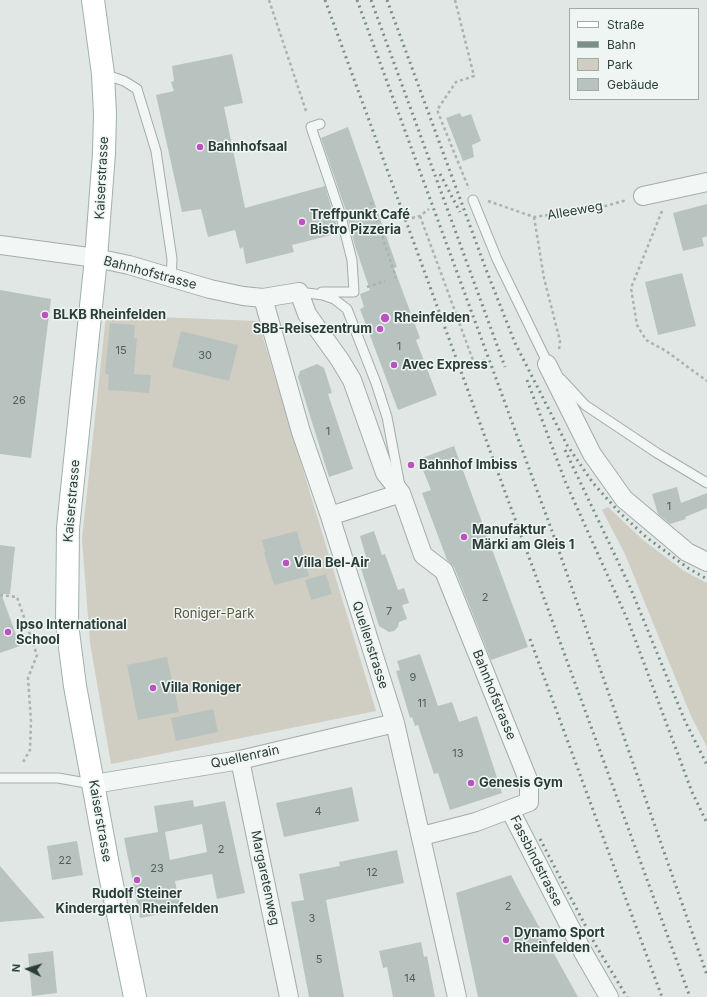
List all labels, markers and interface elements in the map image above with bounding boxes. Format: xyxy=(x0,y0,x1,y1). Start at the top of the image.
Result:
legend xyxy=(569,8,699,100)
text: Straße xyxy=(607,17,644,32)
text: Bahn xyxy=(607,37,636,52)
text: Park xyxy=(607,57,633,72)
text: Gebäude xyxy=(607,77,659,92)
street label: Kaiserstrasse xyxy=(92,136,112,220)
place label: Bahnhofsaal xyxy=(208,139,287,155)
marker: Bahnhofsaal xyxy=(195,142,205,152)
street label: Alleeweg xyxy=(546,198,604,224)
place label: Treffpunkt Café Bistro Pizzeria xyxy=(310,207,410,238)
marker: Treffpunkt Café Bistro Pizzeria xyxy=(297,217,307,227)
street label: Bahnhofstrasse xyxy=(102,253,198,293)
place label: BLKB Rheinfelden xyxy=(53,307,166,323)
marker: BLKB Rheinfelden xyxy=(40,310,50,320)
place label: Rheinfelden xyxy=(394,310,470,326)
marker: Rheinfelden xyxy=(379,312,391,324)
place label: SBB-Reisezentrum xyxy=(253,321,372,337)
marker: SBB-Reisezentrum xyxy=(375,324,385,334)
house number: 1 xyxy=(397,340,401,354)
house number: 15 xyxy=(115,344,127,358)
house number: 30 xyxy=(198,349,212,363)
place label: Avec Express xyxy=(402,357,488,373)
marker: Avec Express xyxy=(389,360,399,370)
house number: 26 xyxy=(12,394,26,408)
house number: 1 xyxy=(326,425,330,439)
place label: Bahnhof Imbiss xyxy=(419,457,517,473)
street label: Kaiserstrasse xyxy=(61,459,83,543)
marker: Bahnhof Imbiss xyxy=(406,460,416,470)
house number: 1 xyxy=(667,500,671,514)
place label: Manufaktur Märki am Gleis 1 xyxy=(472,522,574,553)
marker: Manufaktur Märki am Gleis 1 xyxy=(459,532,469,542)
place label: Villa Bel-Air xyxy=(294,555,369,571)
marker: Villa Bel-Air xyxy=(281,558,291,568)
house number: 2 xyxy=(482,591,488,605)
street label: Quellenstrasse xyxy=(348,599,392,691)
house number: 7 xyxy=(386,605,392,619)
park label: Roniger-Park xyxy=(174,606,254,622)
place label: Ipso International School xyxy=(16,617,127,648)
marker: Ipso International School xyxy=(3,627,13,637)
street label: Bahnhofstrasse xyxy=(469,648,519,742)
house number: 9 xyxy=(410,671,416,685)
place label: Villa Roniger xyxy=(161,680,241,696)
marker: Villa Roniger xyxy=(148,683,158,693)
house number: 11 xyxy=(418,697,426,711)
street label: Quellenrain xyxy=(209,742,281,772)
house number: 13 xyxy=(452,747,464,761)
place label: Genesis Gym xyxy=(479,775,563,791)
marker: Genesis Gym xyxy=(466,778,476,788)
street label: Kaiserstrasse xyxy=(85,779,115,863)
house number: 4 xyxy=(314,805,322,819)
street label: Fassbindstrasse xyxy=(506,813,566,909)
street label: Margaretenweg xyxy=(247,829,283,927)
house number: 2 xyxy=(218,843,224,857)
house number: 22 xyxy=(58,854,72,868)
house number: 23 xyxy=(150,862,164,876)
house number: 12 xyxy=(366,866,378,880)
marker: Rudolf Steiner Kindergarten Rheinfelden xyxy=(132,875,142,885)
place label: Rudolf Steiner Kindergarten Rheinfelden xyxy=(55,886,219,917)
house number: 2 xyxy=(505,900,511,914)
house number: 3 xyxy=(309,912,315,926)
place label: Dynamo Sport Rheinfelden xyxy=(514,925,605,956)
marker: Dynamo Sport Rheinfelden xyxy=(501,935,511,945)
north arrow xyxy=(8,949,48,989)
house number: 5 xyxy=(316,953,322,967)
text: N xyxy=(9,963,23,973)
house number: 14 xyxy=(404,972,416,986)

